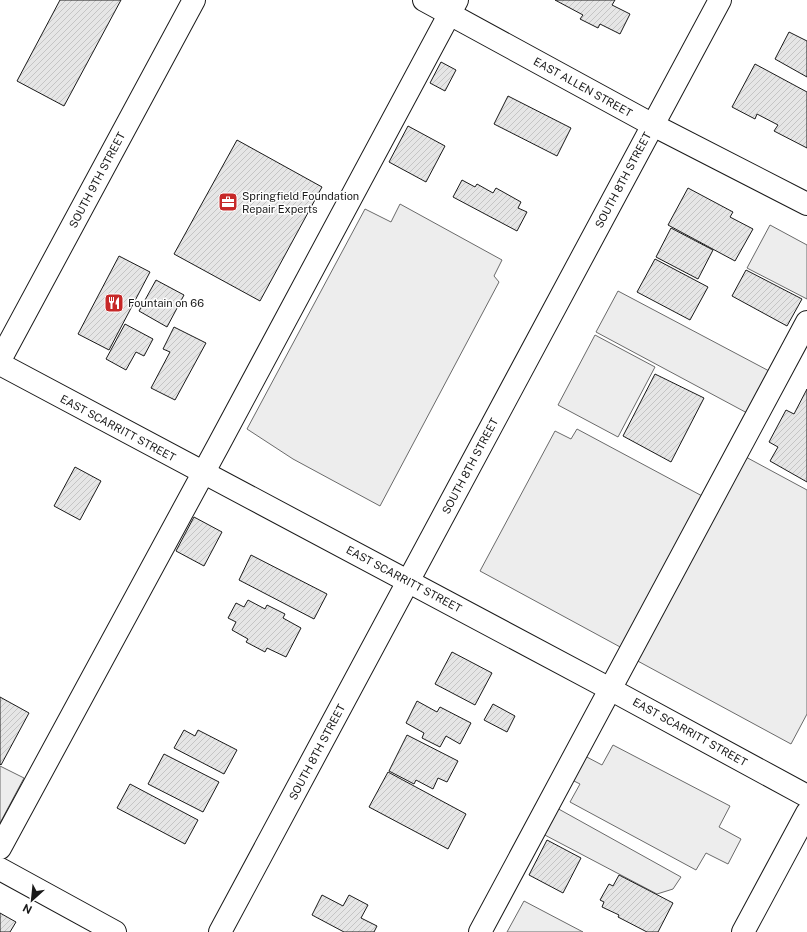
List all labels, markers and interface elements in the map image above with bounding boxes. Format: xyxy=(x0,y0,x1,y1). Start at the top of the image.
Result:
street label: EAST ALLEN STREET xyxy=(532,55,635,119)
street label: SOUTH 9TH STREET xyxy=(67,130,128,230)
street label: SOUTH 8TH STREET xyxy=(593,130,654,230)
place label: Springfield Foundation Repair Experts xyxy=(242,190,359,215)
office icon: Springfield Foundation Repair Experts xyxy=(217,191,239,213)
restaurant icon: Fountain on 66 xyxy=(103,292,125,314)
place label: Fountain on 66 xyxy=(128,297,204,309)
street label: EAST SCARRITT STREET xyxy=(58,392,178,464)
street label: SOUTH 8TH STREET xyxy=(440,416,501,516)
street label: EAST SCARRITT STREET xyxy=(344,543,464,615)
street label: EAST SCARRITT STREET xyxy=(631,696,750,769)
street label: SOUTH 8TH STREET xyxy=(287,702,348,802)
north arrow xyxy=(12,880,52,920)
text: N xyxy=(21,902,34,916)

